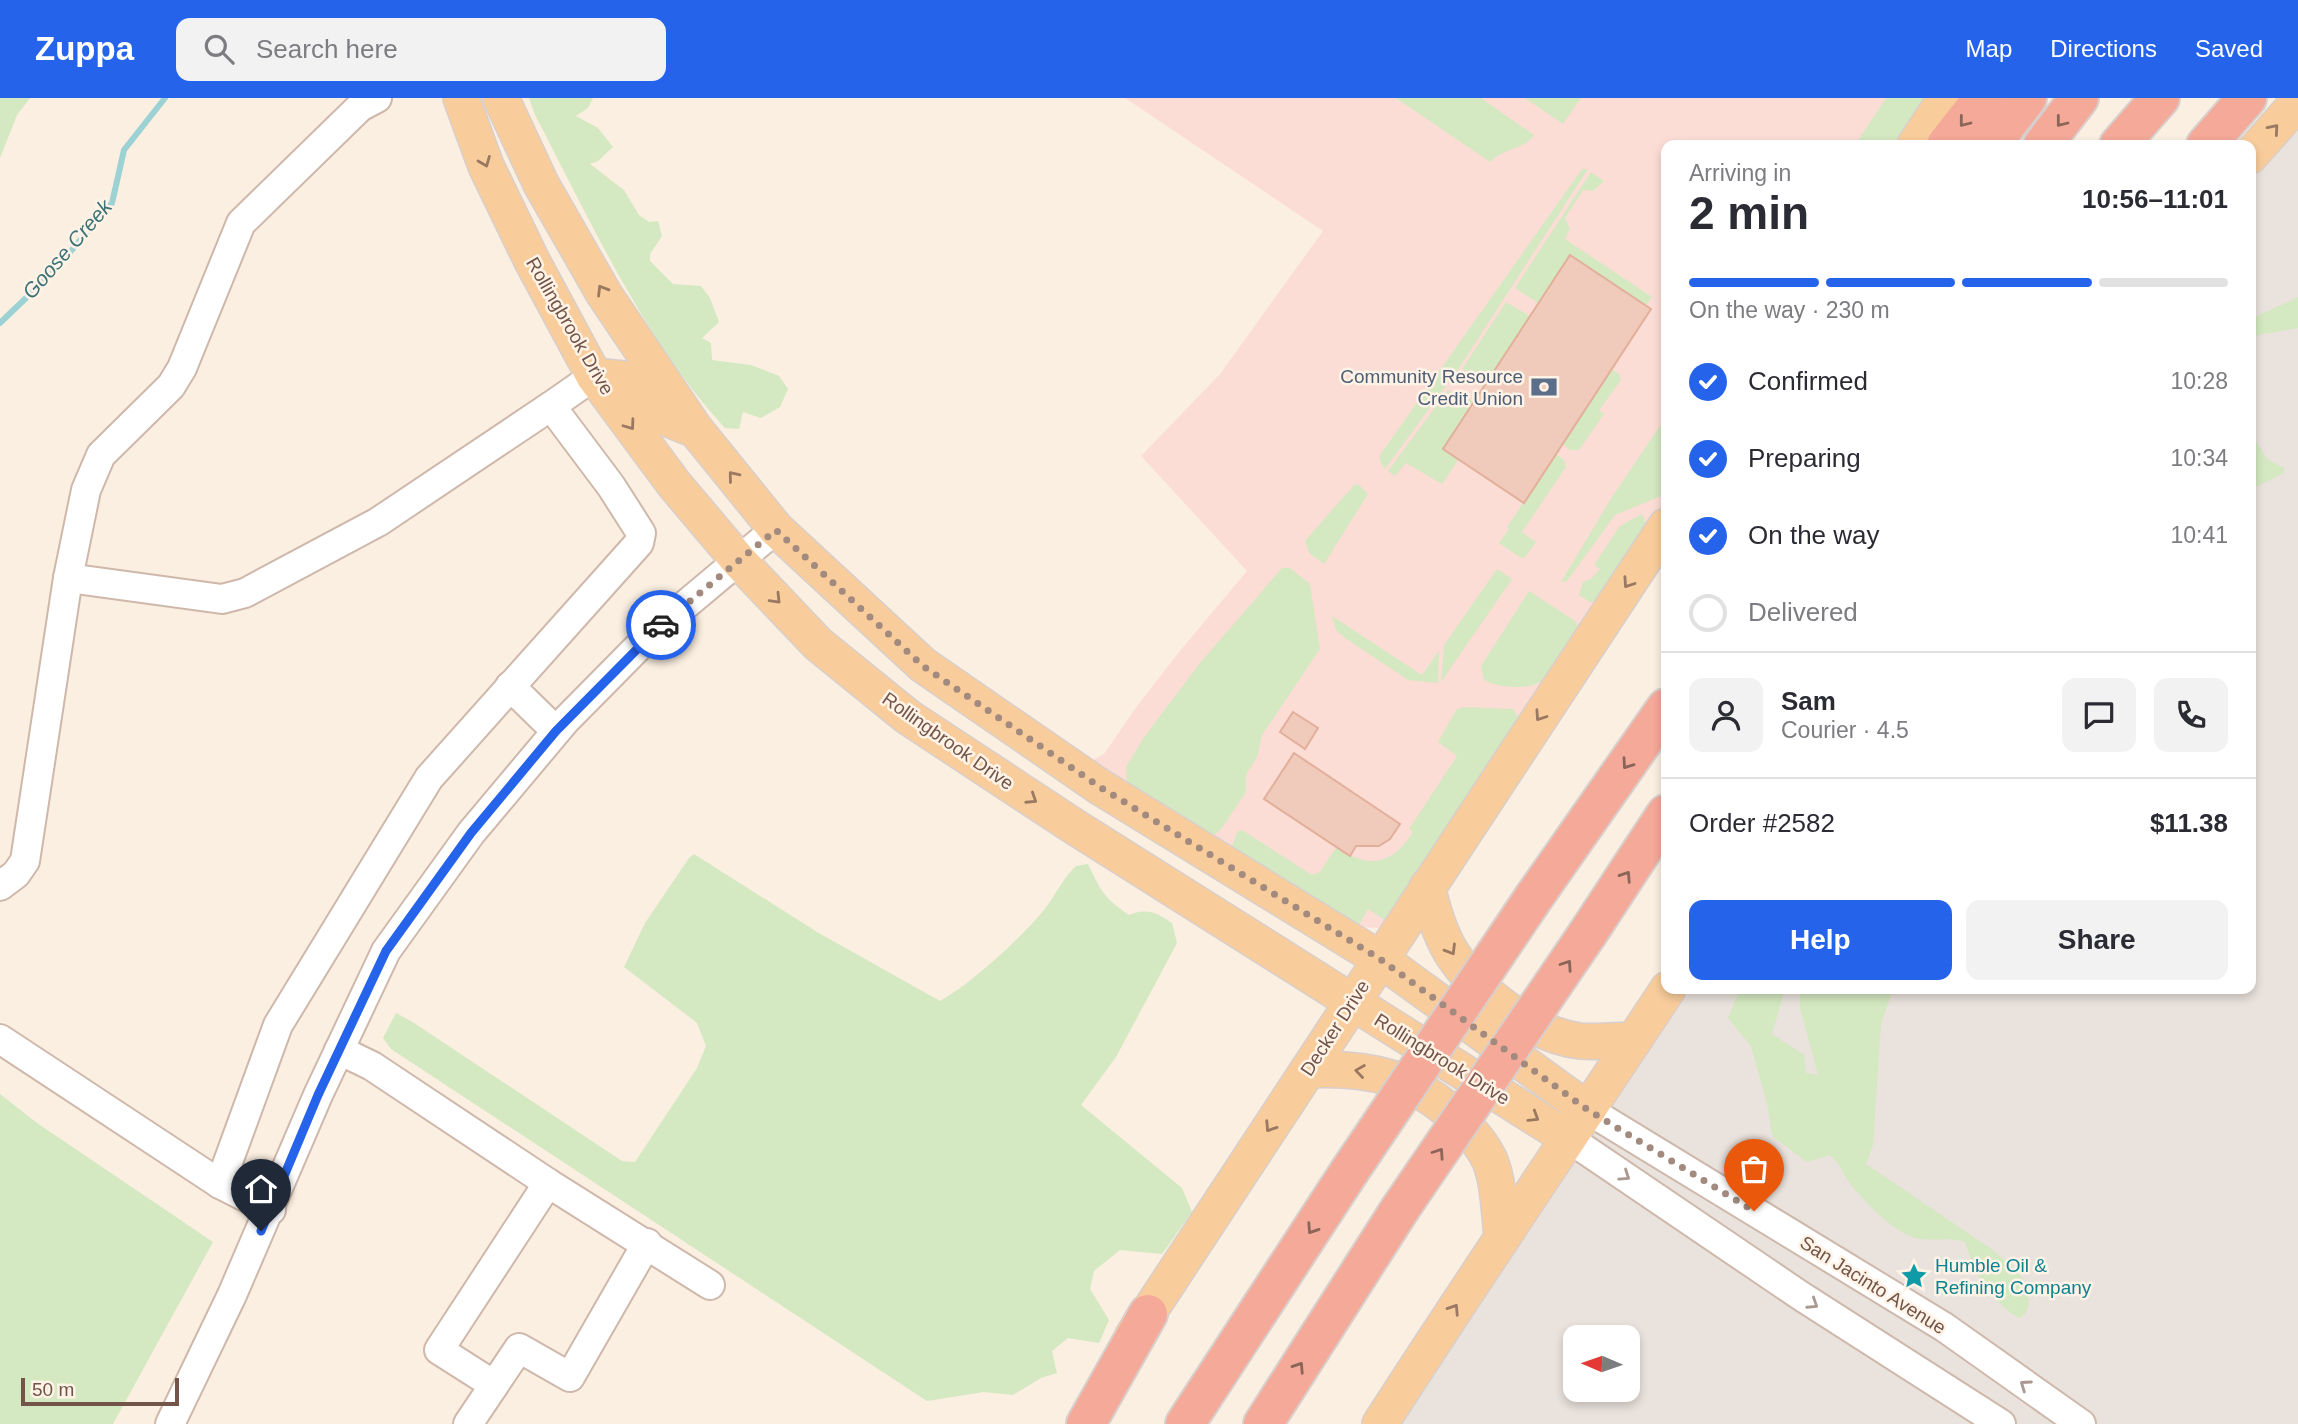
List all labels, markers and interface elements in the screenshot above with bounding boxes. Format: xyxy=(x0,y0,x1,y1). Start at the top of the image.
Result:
search box xyxy=(176,18,666,81)
text: Zuppa xyxy=(35,30,134,67)
icon: search xyxy=(200,30,238,68)
text: Search here xyxy=(256,34,398,64)
text: Map xyxy=(1966,35,2012,62)
text: Directions xyxy=(2050,35,2157,62)
text: Saved xyxy=(2195,35,2263,62)
one-way arrow xyxy=(1960,114,1973,126)
one-way arrow xyxy=(2057,114,2070,126)
one-way arrow xyxy=(2266,124,2278,137)
one-way arrow xyxy=(477,155,491,167)
text: Arriving in xyxy=(1689,160,1791,186)
text: 10:56–11:01 xyxy=(2082,184,2228,214)
text: 2 min xyxy=(1689,187,1809,239)
water label: Goose Creek xyxy=(18,194,117,303)
street label: Rollingbrook Drive xyxy=(522,254,618,398)
one-way arrow xyxy=(597,285,610,298)
text: On the way · 230 m xyxy=(1689,297,1890,323)
icon: check xyxy=(1689,363,1727,401)
place label: Community Resource Credit Union xyxy=(1340,366,1523,409)
text: Confirmed xyxy=(1748,366,1868,396)
text: 10:28 xyxy=(2170,368,2228,394)
bank icon: Community Resource Credit Union xyxy=(1529,372,1559,402)
one-way arrow xyxy=(622,417,635,430)
icon: check xyxy=(1689,440,1727,478)
text: Preparing xyxy=(1748,443,1861,473)
text: 10:34 xyxy=(2170,445,2228,471)
one-way arrow xyxy=(728,472,741,484)
icon: check xyxy=(1689,517,1727,555)
text: On the way xyxy=(1748,520,1880,550)
text: 10:41 xyxy=(2170,522,2228,548)
one-way arrow xyxy=(1624,575,1636,588)
courier xyxy=(626,590,696,660)
one-way arrow xyxy=(767,591,780,604)
text: Delivered xyxy=(1748,597,1858,627)
icon: car xyxy=(642,606,680,644)
button: person xyxy=(1689,678,1763,752)
button: chat xyxy=(2062,678,2136,752)
button: phone xyxy=(2154,678,2228,752)
text: Sam xyxy=(1781,686,1836,716)
street label: Rollingbrook Drive xyxy=(878,688,1018,794)
one-way arrow xyxy=(1536,708,1549,721)
text: Courier · 4.5 xyxy=(1781,717,1909,743)
one-way arrow xyxy=(1623,756,1635,769)
one-way arrow xyxy=(1024,790,1037,803)
text: Order #2582 xyxy=(1689,808,1835,838)
text: $11.38 xyxy=(2150,808,2228,838)
one-way arrow xyxy=(1617,871,1630,884)
button: Help xyxy=(1689,900,1952,980)
button: Share xyxy=(1966,900,2228,980)
one-way arrow xyxy=(1443,943,1456,956)
one-way arrow xyxy=(1558,960,1571,973)
street label: Decker Drive xyxy=(1296,976,1374,1080)
street label: Rollingbrook Drive xyxy=(1371,1009,1513,1109)
one-way arrow xyxy=(1355,1063,1366,1078)
one-way arrow xyxy=(1526,1108,1539,1121)
one-way arrow xyxy=(1265,1120,1278,1133)
pin xyxy=(1724,1139,1784,1211)
one-way arrow xyxy=(1431,1148,1443,1161)
icon: bag xyxy=(1735,1150,1773,1188)
pin xyxy=(231,1159,291,1231)
one-way arrow xyxy=(1617,1168,1630,1181)
icon: home xyxy=(242,1170,280,1208)
one-way arrow xyxy=(1308,1221,1320,1234)
street label: San Jacinto Avenue xyxy=(1796,1232,1950,1338)
place label: Humble Oil & Refining Company xyxy=(1935,1255,2092,1298)
place icon: Humble Oil & Refining Company xyxy=(1899,1261,1929,1291)
one-way arrow xyxy=(1805,1295,1818,1308)
one-way arrow xyxy=(1446,1304,1459,1317)
north arrow xyxy=(1563,1325,1640,1402)
map controls xyxy=(1563,1325,1640,1402)
one-way arrow xyxy=(1291,1361,1304,1374)
scale bar xyxy=(21,1375,178,1407)
text: 50 m xyxy=(32,1379,74,1400)
one-way arrow xyxy=(2020,1381,2033,1393)

